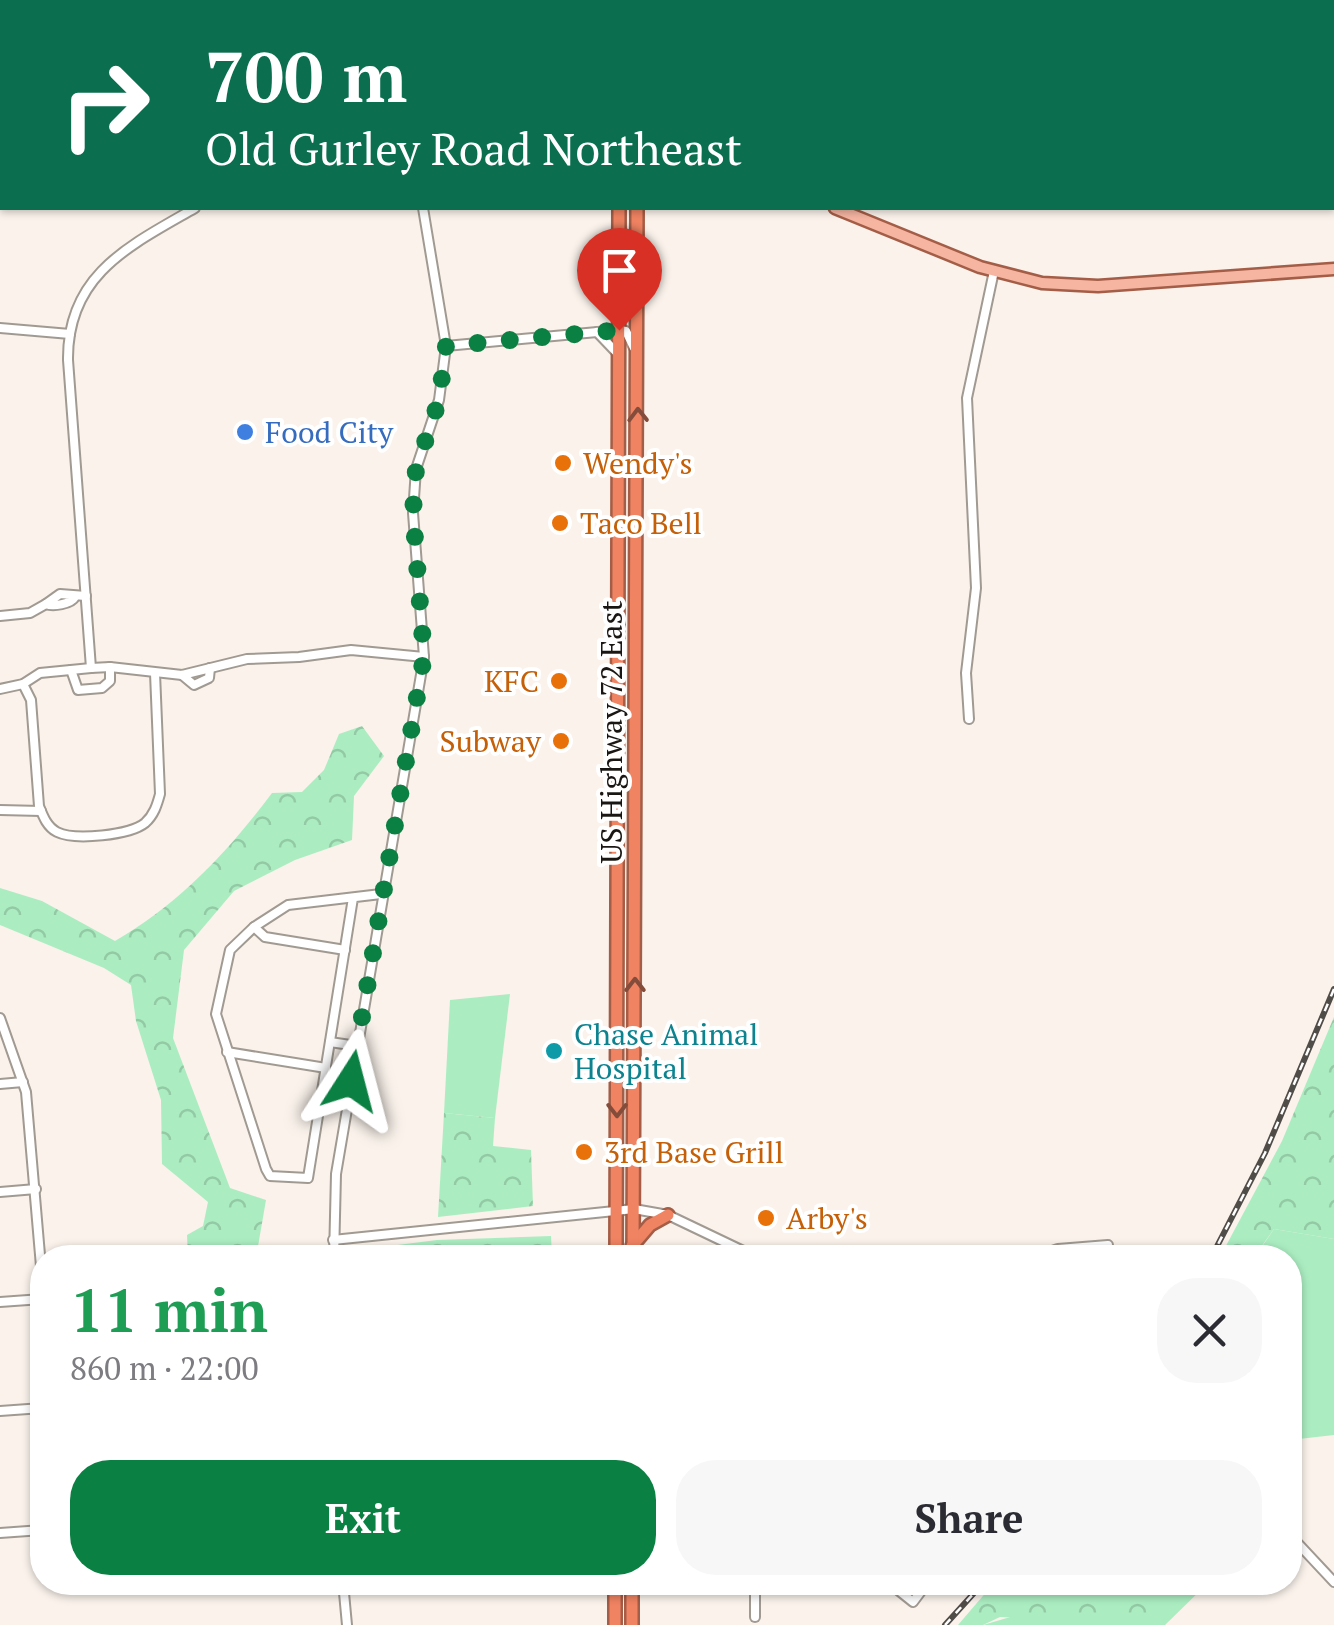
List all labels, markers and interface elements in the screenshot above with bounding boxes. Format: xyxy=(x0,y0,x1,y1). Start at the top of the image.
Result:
text: 700 m xyxy=(205,29,407,122)
icon: right xyxy=(40,40,170,170)
text: Old Gurley Road Northeast xyxy=(205,118,742,178)
pin xyxy=(577,228,662,331)
icon: arrive xyxy=(592,243,647,298)
one-way arrow xyxy=(627,407,649,422)
place label: Food City xyxy=(265,412,394,452)
marker: Food City xyxy=(234,421,256,443)
place label: Wendy's xyxy=(583,443,693,483)
marker: Wendy's xyxy=(552,452,574,474)
place label: Taco Bell xyxy=(580,503,702,543)
marker: Taco Bell xyxy=(549,512,571,534)
street label: US Highway 72 East xyxy=(591,600,631,864)
place label: KFC xyxy=(484,661,539,701)
marker: KFC xyxy=(548,670,570,692)
place label: Subway xyxy=(440,721,542,761)
marker: Subway xyxy=(550,730,572,752)
one-way arrow xyxy=(624,977,646,992)
place label: Chase Animal Hospital xyxy=(574,1014,758,1088)
position arrow xyxy=(299,1029,403,1133)
marker: Chase Animal Hospital xyxy=(543,1040,565,1062)
one-way arrow xyxy=(606,1102,628,1118)
place label: 3rd Base Grill xyxy=(604,1132,784,1172)
marker: 3rd Base Grill xyxy=(573,1141,595,1163)
place label: Arby's xyxy=(786,1198,868,1238)
marker: Arby's xyxy=(755,1207,777,1229)
text: 11 min xyxy=(70,1270,268,1349)
button: close xyxy=(1157,1278,1262,1383)
text: 860 m · 22:00 xyxy=(70,1347,258,1389)
button: Exit xyxy=(70,1460,656,1575)
button: Share xyxy=(676,1460,1262,1575)

